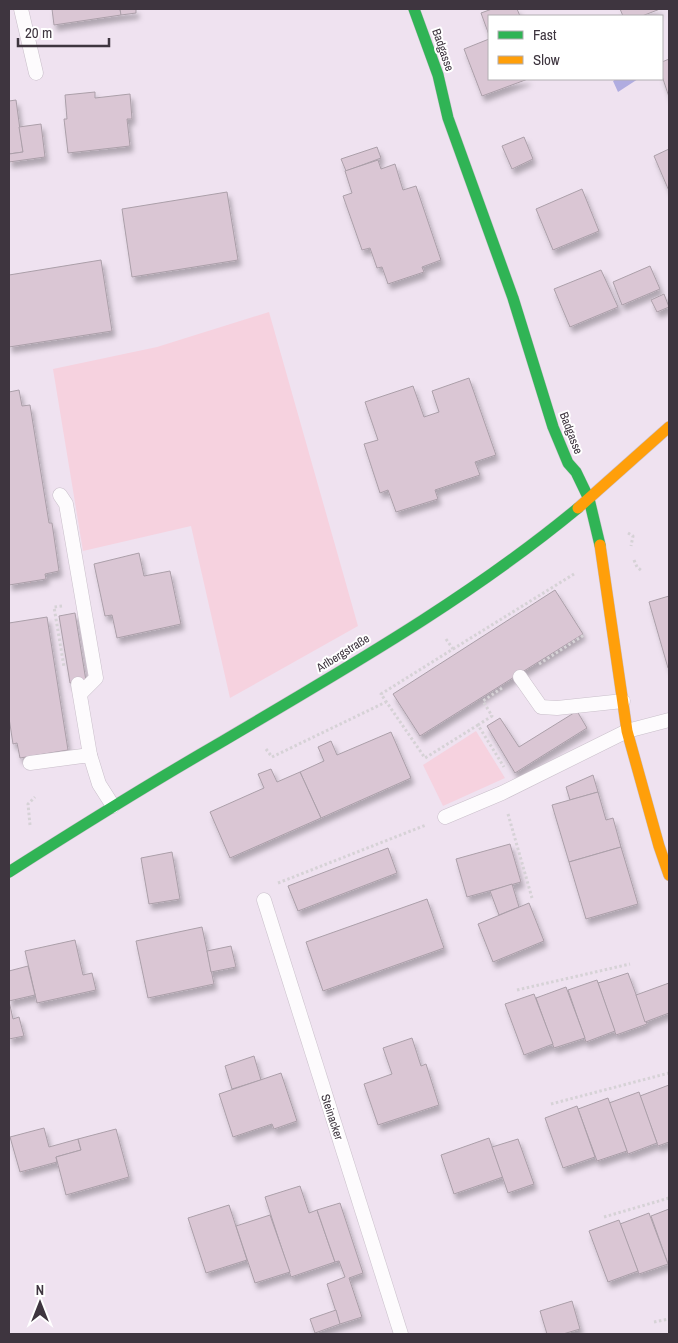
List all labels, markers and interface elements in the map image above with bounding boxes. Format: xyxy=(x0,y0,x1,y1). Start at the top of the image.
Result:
scale bar xyxy=(18,15,109,47)
legend xyxy=(488,15,663,80)
text: 20 m xyxy=(25,22,52,43)
text: Fast xyxy=(533,24,557,45)
street label: Badgasse xyxy=(428,27,458,73)
text: Slow xyxy=(533,49,560,70)
street label: Badgasse xyxy=(556,410,586,456)
street label: Arlbergstraße xyxy=(313,630,373,676)
street label: Steinacker xyxy=(317,1092,347,1143)
north arrow xyxy=(15,1278,65,1328)
text: N xyxy=(36,1281,44,1299)

